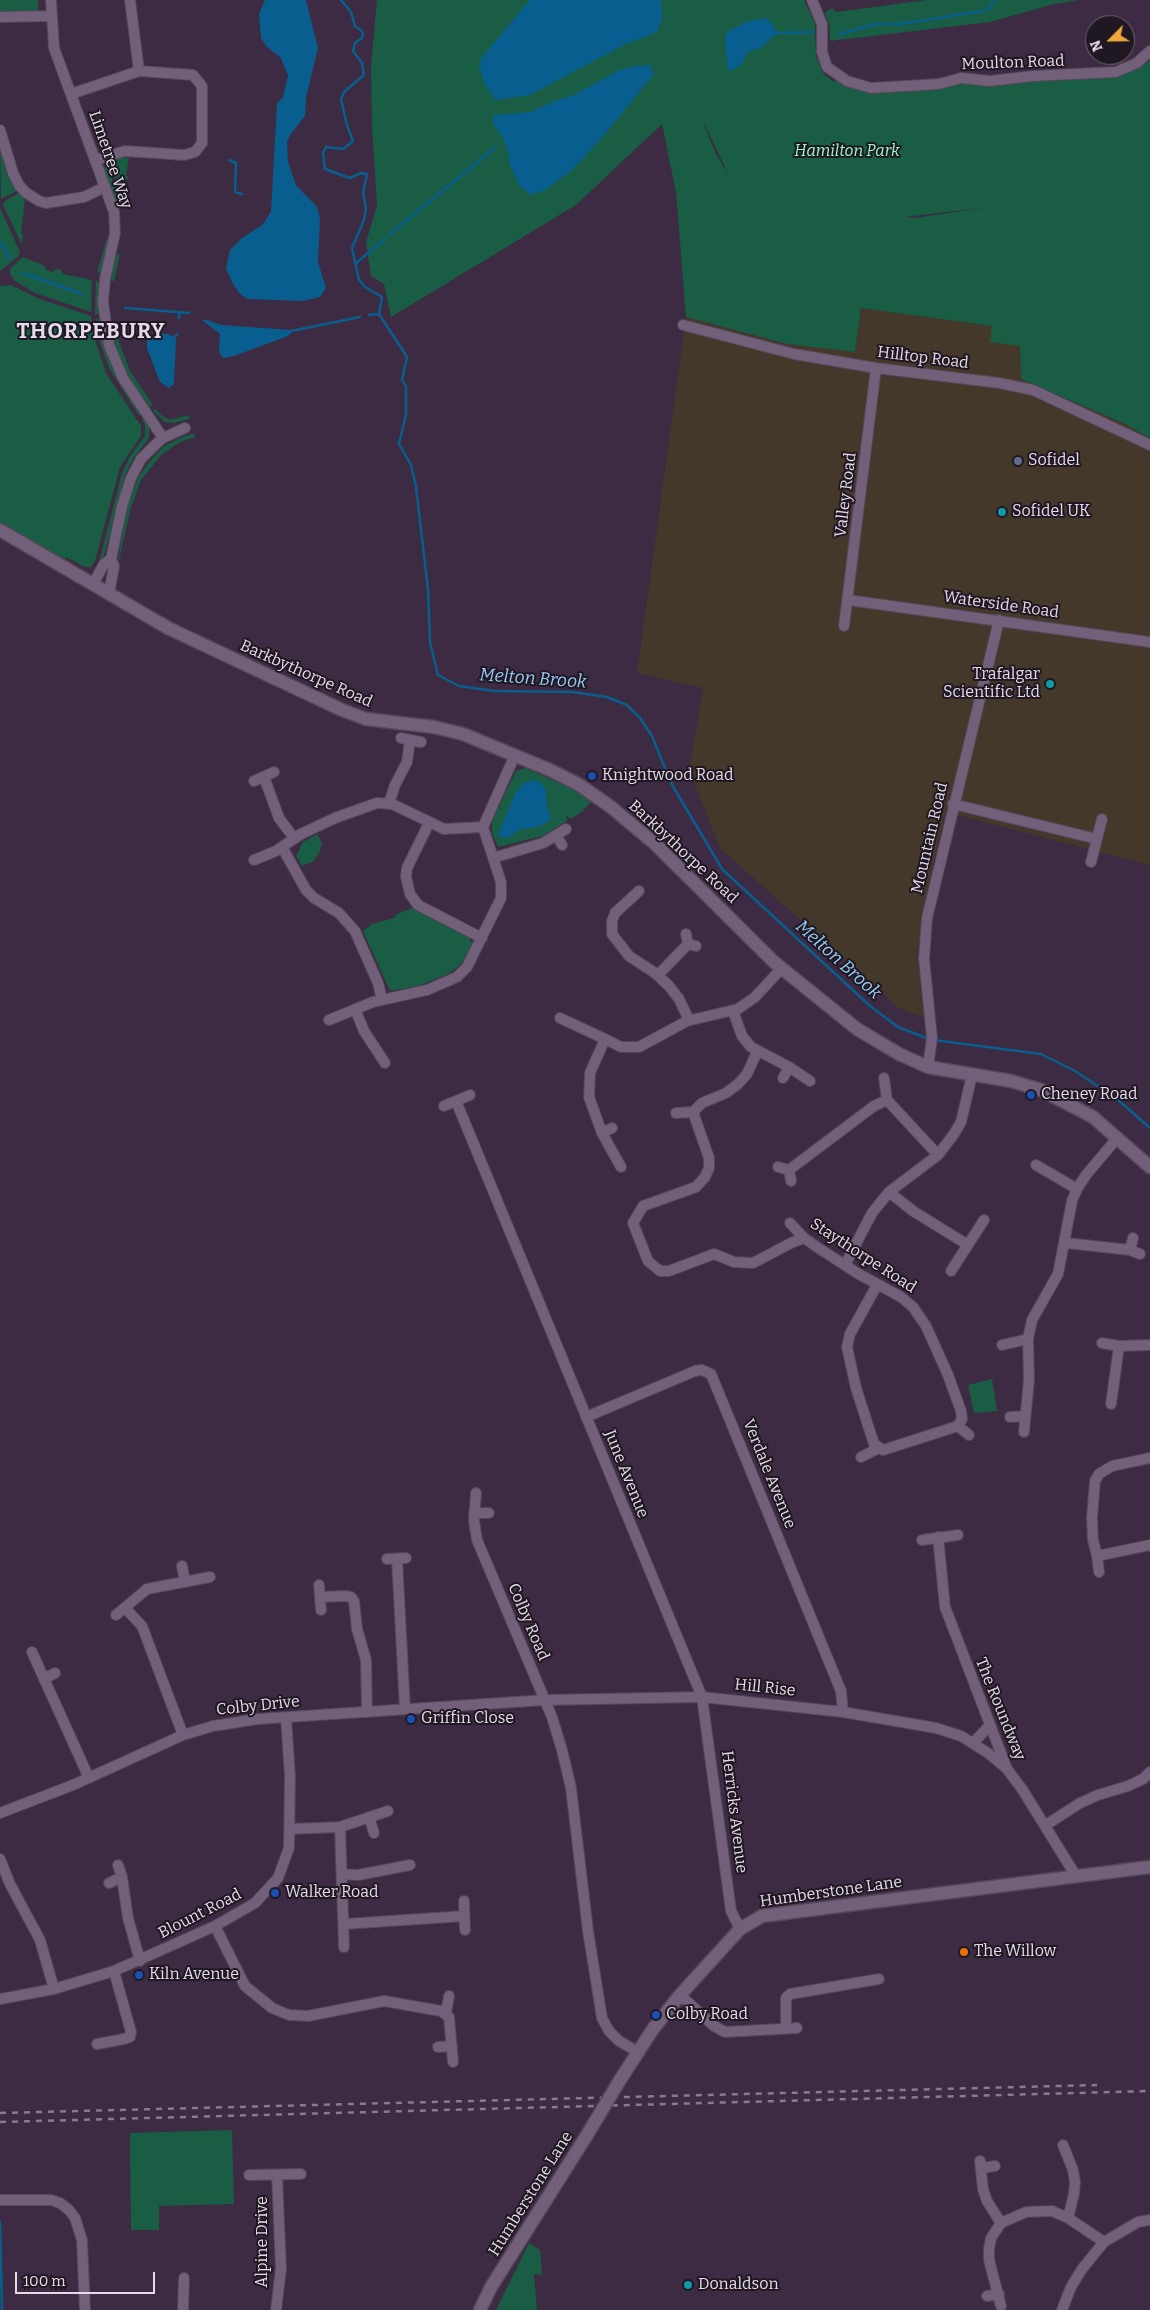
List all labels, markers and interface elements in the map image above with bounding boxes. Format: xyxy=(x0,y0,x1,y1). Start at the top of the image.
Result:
north arrow xyxy=(1085,15,1135,65)
text: N xyxy=(1087,37,1107,54)
street label: Moulton Road xyxy=(961,52,1065,74)
street label: Limetree Way xyxy=(84,108,136,212)
park label: Hamilton Park xyxy=(794,142,900,162)
district label: THORPEBURY xyxy=(15,319,167,345)
street label: Hilltop Road xyxy=(876,343,970,373)
street label: Valley Road xyxy=(831,451,861,539)
place label: Sofidel xyxy=(1028,451,1080,471)
marker: Sofidel xyxy=(1012,455,1024,467)
place label: Sofidel UK xyxy=(1012,502,1090,522)
marker: Sofidel UK xyxy=(996,506,1008,518)
street label: Waterside Road xyxy=(942,587,1060,623)
street label: Barkbythorpe Road xyxy=(237,636,375,712)
water label: Melton Brook xyxy=(479,664,587,694)
place label: Trafalgar Scientific Ltd xyxy=(943,665,1040,703)
marker: Trafalgar Scientific Ltd xyxy=(1044,678,1056,690)
place label: Knightwood Road xyxy=(602,766,733,786)
marker: Knightwood Road xyxy=(586,770,598,782)
street label: Mountain Road xyxy=(908,781,952,895)
street label: Barkbythorpe Road xyxy=(624,796,742,908)
water label: Melton Brook xyxy=(791,916,885,1004)
place label: Cheney Road xyxy=(1041,1085,1137,1105)
marker: Cheney Road xyxy=(1025,1089,1037,1101)
street label: Staythorpe Road xyxy=(806,1215,920,1297)
street label: Verdale Avenue xyxy=(738,1417,800,1531)
street label: June Avenue xyxy=(600,1427,652,1521)
street label: Colby Road xyxy=(503,1581,553,1663)
street label: The Roundway xyxy=(971,1655,1029,1763)
street label: Hill Rise xyxy=(733,1675,797,1701)
street label: Colby Drive xyxy=(215,1692,301,1720)
place label: Griffin Close xyxy=(421,1709,514,1729)
marker: Griffin Close xyxy=(405,1713,417,1725)
street label: Herricks Avenue xyxy=(717,1750,751,1874)
street label: Humberstone Lane xyxy=(759,1873,903,1911)
place label: Walker Road xyxy=(285,1883,379,1903)
street label: Blount Road xyxy=(155,1885,245,1943)
marker: Walker Road xyxy=(269,1887,281,1899)
place label: The Willow xyxy=(974,1942,1056,1962)
marker: The Willow xyxy=(958,1946,970,1958)
place label: Kiln Avenue xyxy=(149,1965,239,1985)
marker: Kiln Avenue xyxy=(133,1969,145,1981)
place label: Colby Road xyxy=(666,2005,748,2025)
marker: Colby Road xyxy=(650,2009,662,2021)
street label: Humberstone Lane xyxy=(485,2128,577,2260)
street label: Alpine Drive xyxy=(253,2196,273,2288)
scale bar xyxy=(18,2262,158,2294)
text: 100 m xyxy=(23,2272,66,2290)
place label: Donaldson xyxy=(698,2275,779,2295)
marker: Donaldson xyxy=(682,2279,694,2291)

